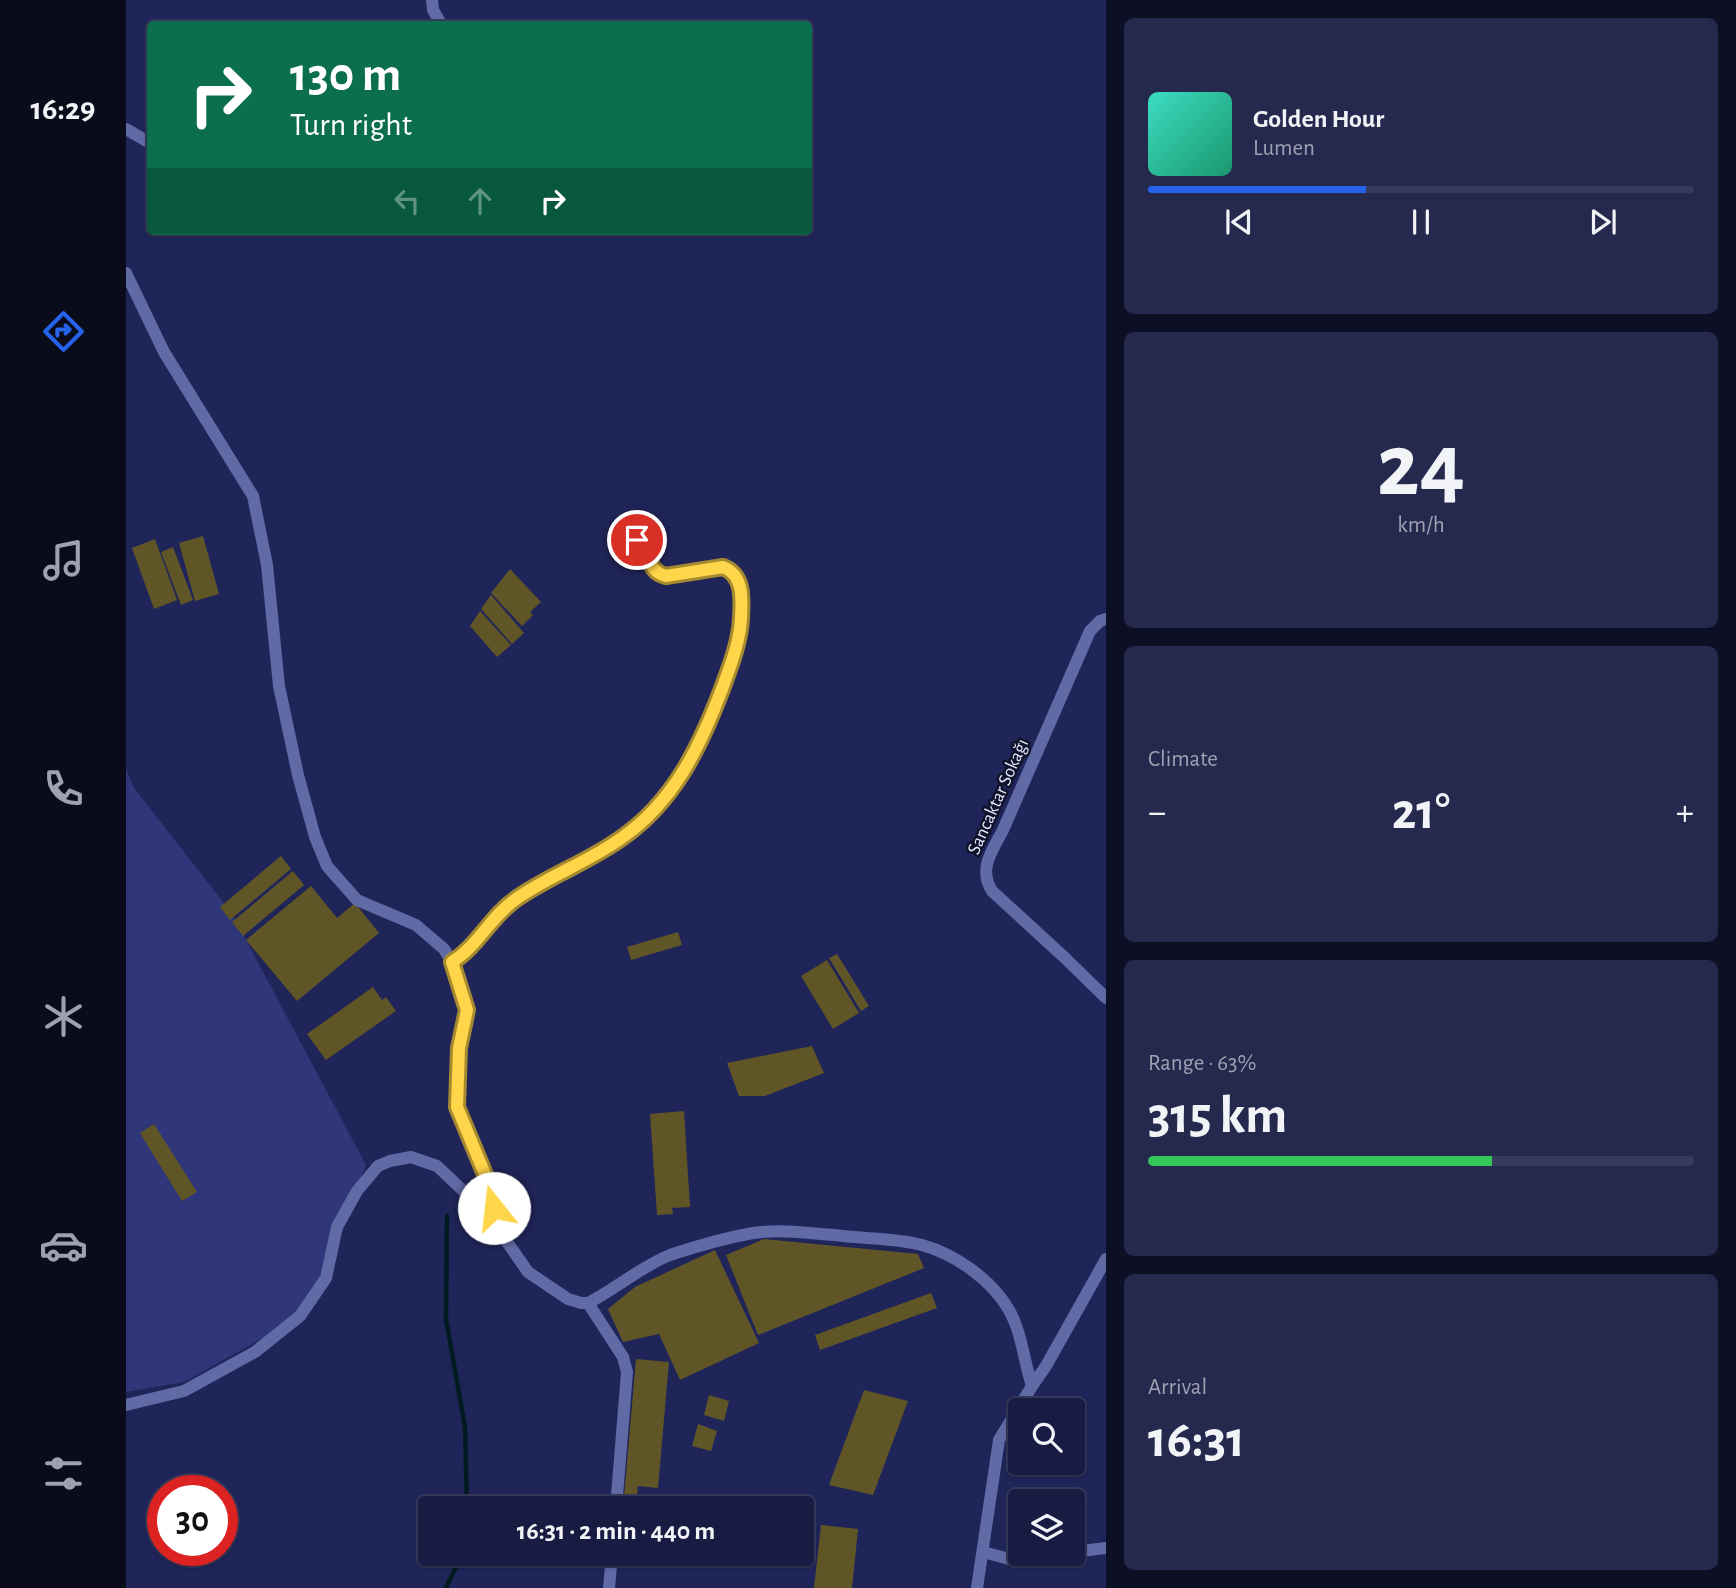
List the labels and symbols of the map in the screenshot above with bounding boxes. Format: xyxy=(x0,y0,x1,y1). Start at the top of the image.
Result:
pin xyxy=(607,510,667,570)
street label: Sancaktar Sokağı xyxy=(964,736,1032,857)
position arrow xyxy=(457,1171,531,1245)
speed limit sign: 30 xyxy=(147,1475,238,1566)

